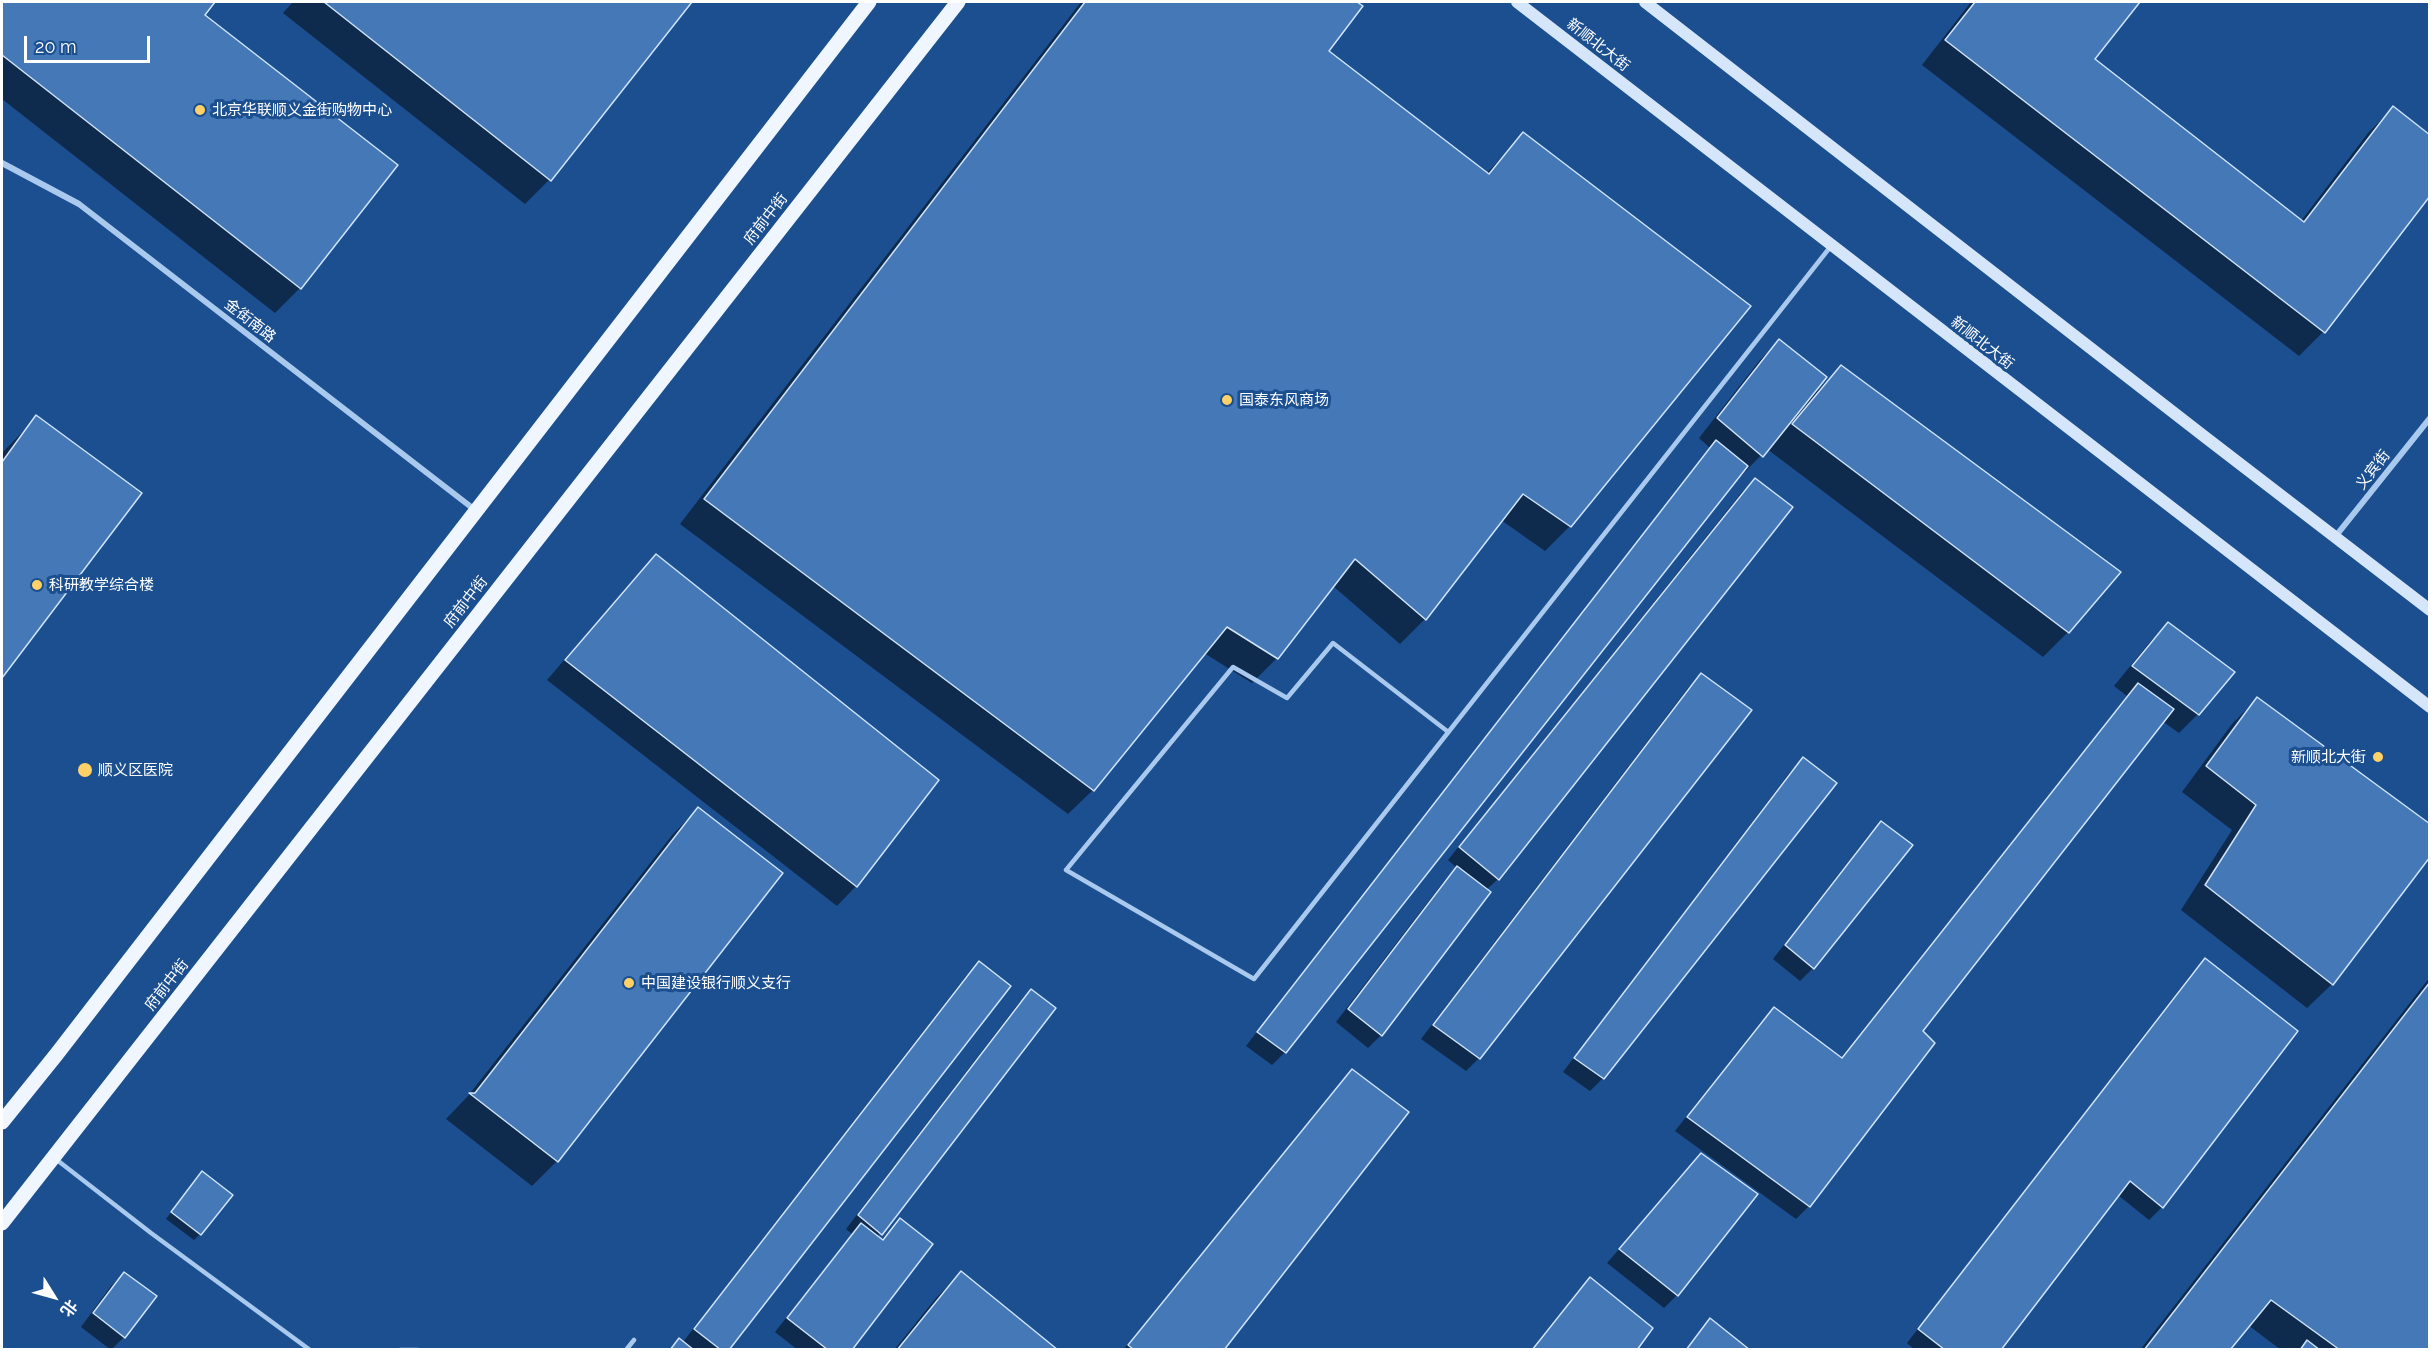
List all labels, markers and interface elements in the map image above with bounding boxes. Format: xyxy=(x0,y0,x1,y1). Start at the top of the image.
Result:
street label: 新顺北大街 xyxy=(1563,15,1633,75)
scale bar xyxy=(27,24,153,62)
text: 20 m xyxy=(35,36,77,57)
place label: 北京华联顺义金街购物中心 xyxy=(212,101,392,119)
marker: 北京华联顺义金街购物中心 xyxy=(193,103,207,117)
street label: 府前中街 xyxy=(740,190,792,248)
street label: 金街南路 xyxy=(221,295,279,347)
street label: 新顺北大街 xyxy=(1947,313,2017,373)
place label: 国泰东风商场 xyxy=(1239,391,1329,409)
marker: 国泰东风商场 xyxy=(1220,393,1234,407)
street label: 义宾街 xyxy=(2352,447,2394,493)
street label: 府前中街 xyxy=(440,573,492,631)
place label: 科研教学综合楼 xyxy=(49,576,154,594)
marker: 科研教学综合楼 xyxy=(30,578,44,592)
place label: 新顺北大街 xyxy=(2291,748,2366,766)
marker: 新顺北大街 xyxy=(2371,750,2385,764)
marker: 顺义区医院 xyxy=(76,761,94,779)
place label: 顺义区医院 xyxy=(98,761,173,779)
street label: 府前中街 xyxy=(141,956,193,1014)
place label: 中国建设银行顺义支行 xyxy=(641,974,791,992)
marker: 中国建设银行顺义支行 xyxy=(622,976,636,990)
north arrow xyxy=(24,1267,84,1327)
text: 北 xyxy=(56,1296,81,1320)

